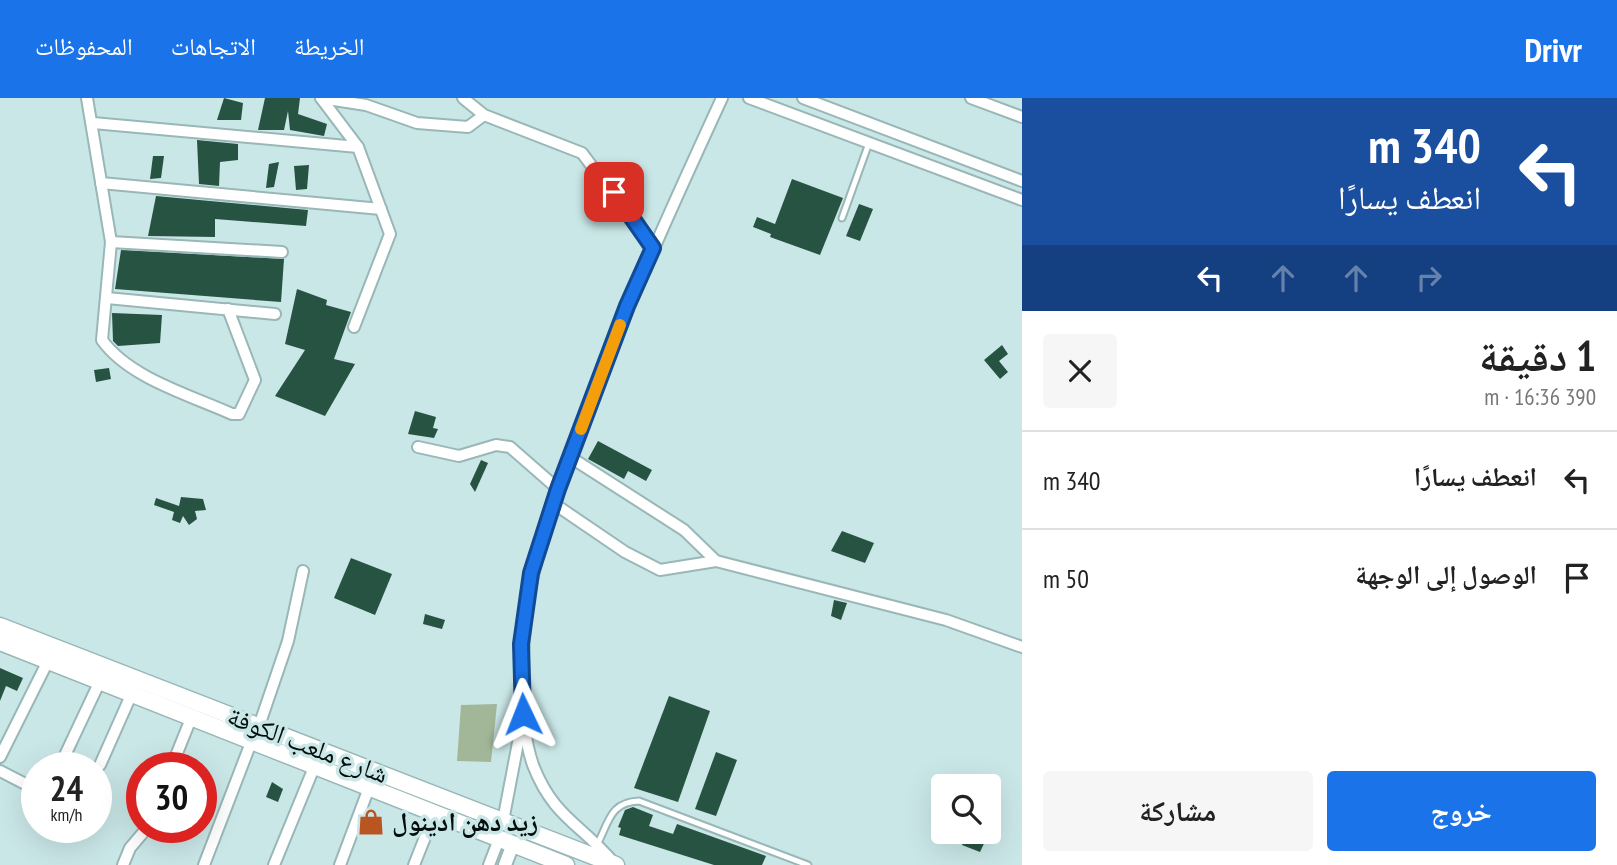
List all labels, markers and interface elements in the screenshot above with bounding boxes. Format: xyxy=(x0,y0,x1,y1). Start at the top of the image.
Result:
text: Drivr xyxy=(1524,28,1582,71)
text: المحفوظات xyxy=(35,31,133,62)
text: الاتجاهات xyxy=(171,31,256,62)
text: الخريطة xyxy=(294,31,365,62)
text: 340 m xyxy=(1368,113,1481,177)
icon: left xyxy=(1505,126,1596,217)
pin xyxy=(584,162,644,222)
icon: arrive xyxy=(595,173,633,211)
text: انعطف يسارًا xyxy=(1338,176,1481,218)
icon: left xyxy=(1191,259,1229,297)
icon: ahead xyxy=(1264,259,1302,297)
icon: ahead xyxy=(1337,259,1375,297)
icon: right xyxy=(1410,259,1448,297)
text: 1 دقيقة xyxy=(1479,328,1596,383)
button: close xyxy=(1043,334,1117,408)
text: 390 m · 16:36 xyxy=(1484,382,1596,411)
text: انعطف يسارًا xyxy=(1414,460,1537,493)
icon: left xyxy=(1558,461,1596,499)
text: 340 m xyxy=(1043,464,1101,497)
text: الوصول إلى الوجهة xyxy=(1355,558,1537,591)
icon: arrive xyxy=(1558,559,1596,597)
text: 50 m xyxy=(1043,562,1089,595)
position arrow xyxy=(486,677,560,751)
street label: شارع ملعب الكوفة xyxy=(223,699,393,790)
speed limit sign: 30 xyxy=(126,752,217,843)
text: 24 xyxy=(50,765,83,811)
button: مشاركة xyxy=(1043,771,1313,851)
button: خروج xyxy=(1327,771,1596,851)
map controls xyxy=(931,774,1001,844)
button: search xyxy=(931,774,1001,844)
text: km/h xyxy=(51,803,82,826)
place label: زيد دهن ادينول xyxy=(392,805,538,838)
shop icon: زيد دهن ادينول xyxy=(356,807,386,837)

